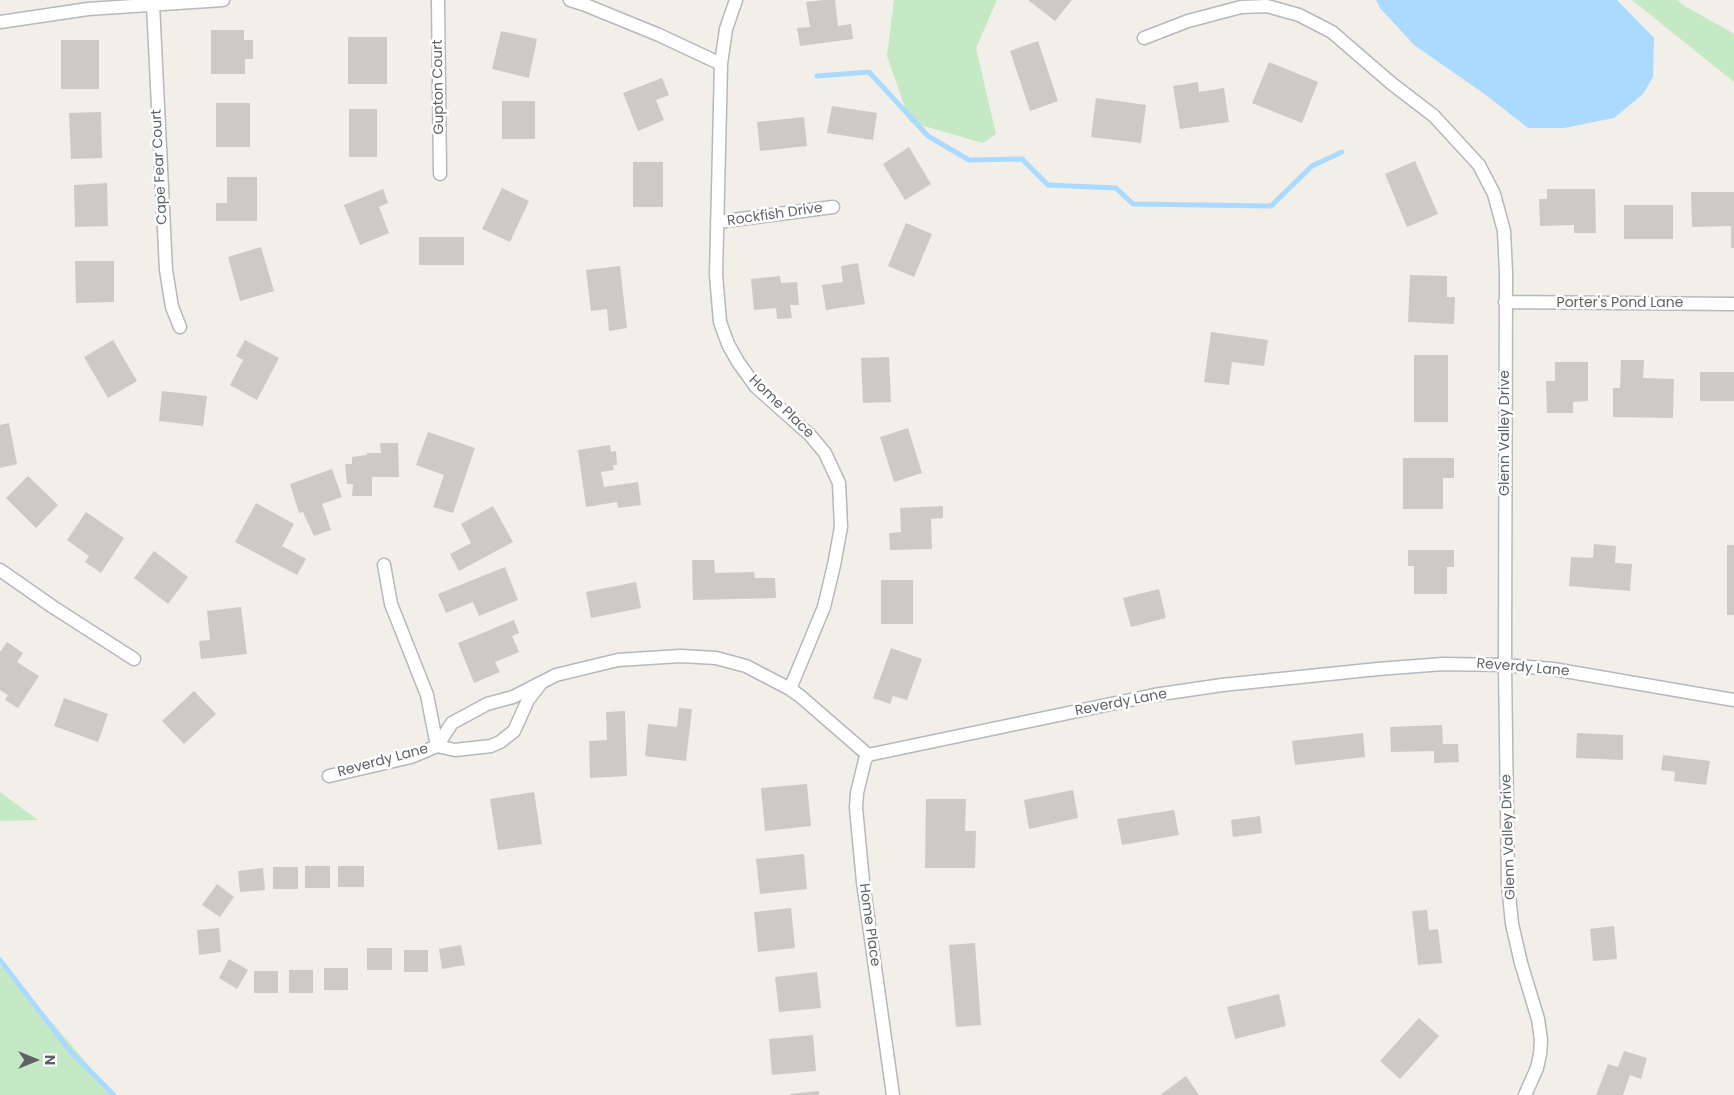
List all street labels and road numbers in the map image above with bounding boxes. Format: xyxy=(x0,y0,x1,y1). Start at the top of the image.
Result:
street label: Gupton Court xyxy=(430,39,448,135)
street label: Cape Fear Court xyxy=(149,109,171,225)
street label: Rockfish Drive xyxy=(726,200,824,230)
street label: Porter's Pond Lane xyxy=(1557,295,1683,311)
street label: Glenn Valley Drive xyxy=(1497,370,1513,496)
street label: Home Place xyxy=(745,372,817,442)
street label: Reverdy Lane xyxy=(1476,656,1570,680)
street label: Reverdy Lane xyxy=(1074,686,1168,720)
street label: Reverdy Lane xyxy=(336,741,430,781)
street label: Glenn Valley Drive xyxy=(1498,774,1520,900)
street label: Home Place xyxy=(855,882,883,968)

